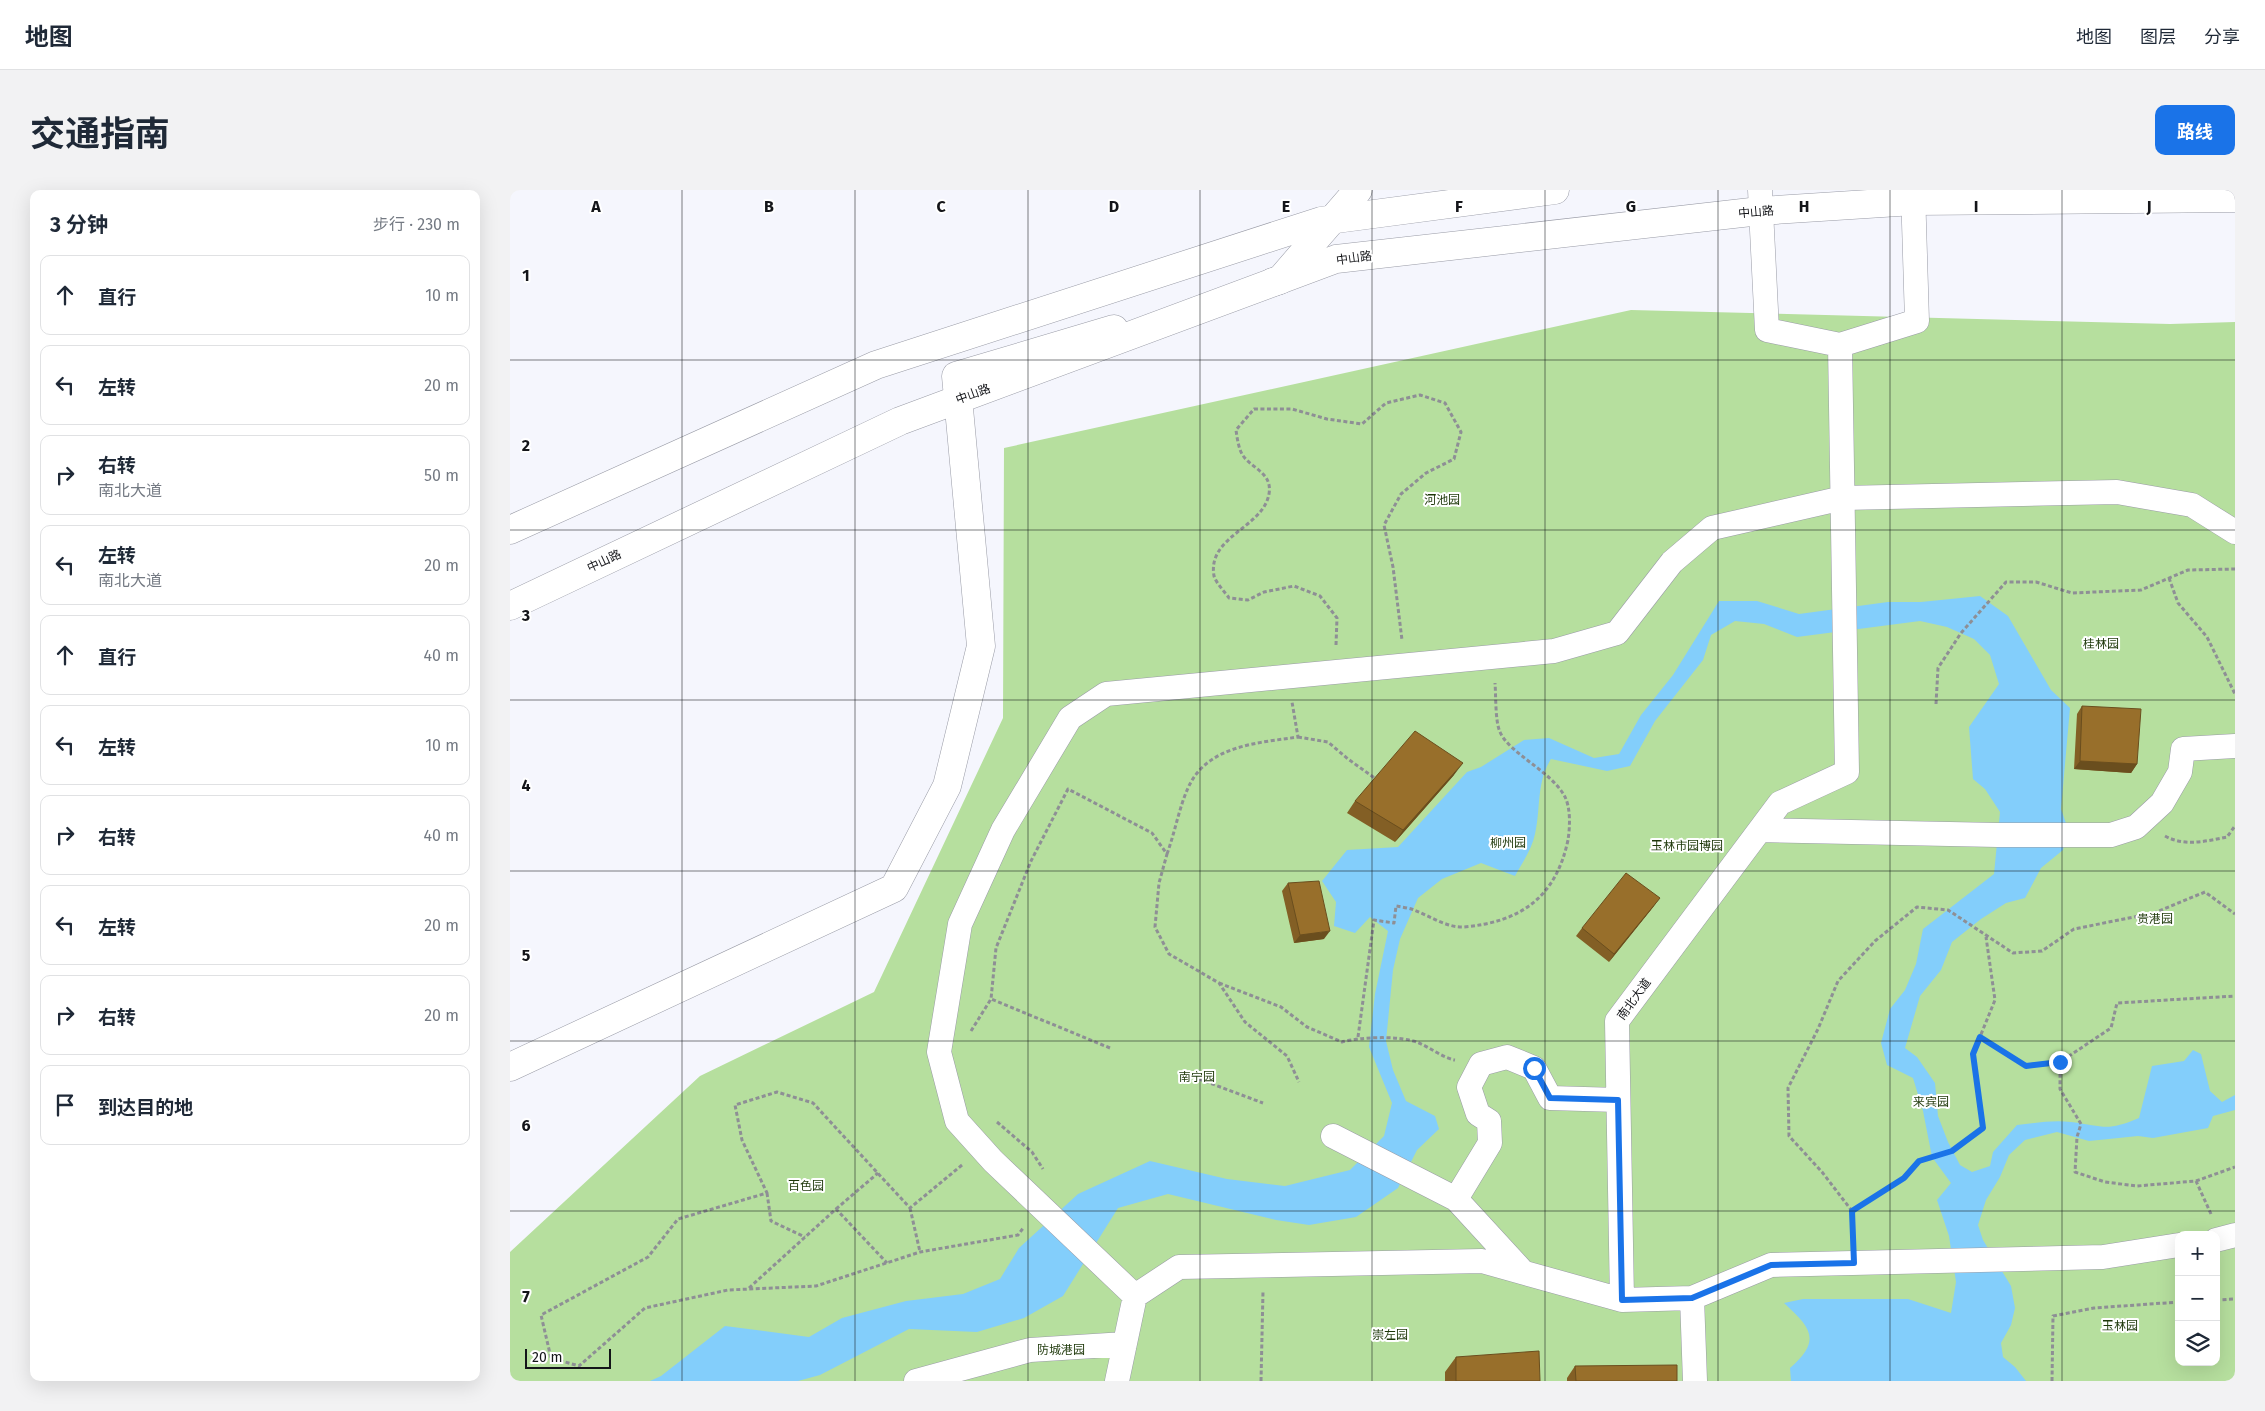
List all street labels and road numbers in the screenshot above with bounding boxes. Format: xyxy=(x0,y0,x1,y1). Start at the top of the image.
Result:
street label: 中山路 xyxy=(1737,203,1775,221)
street label: 中山路 xyxy=(1335,249,1373,267)
street label: 中山路 xyxy=(954,381,992,407)
street label: 中山路 xyxy=(585,547,623,575)
street label: 南北大道 xyxy=(1614,975,1654,1023)

